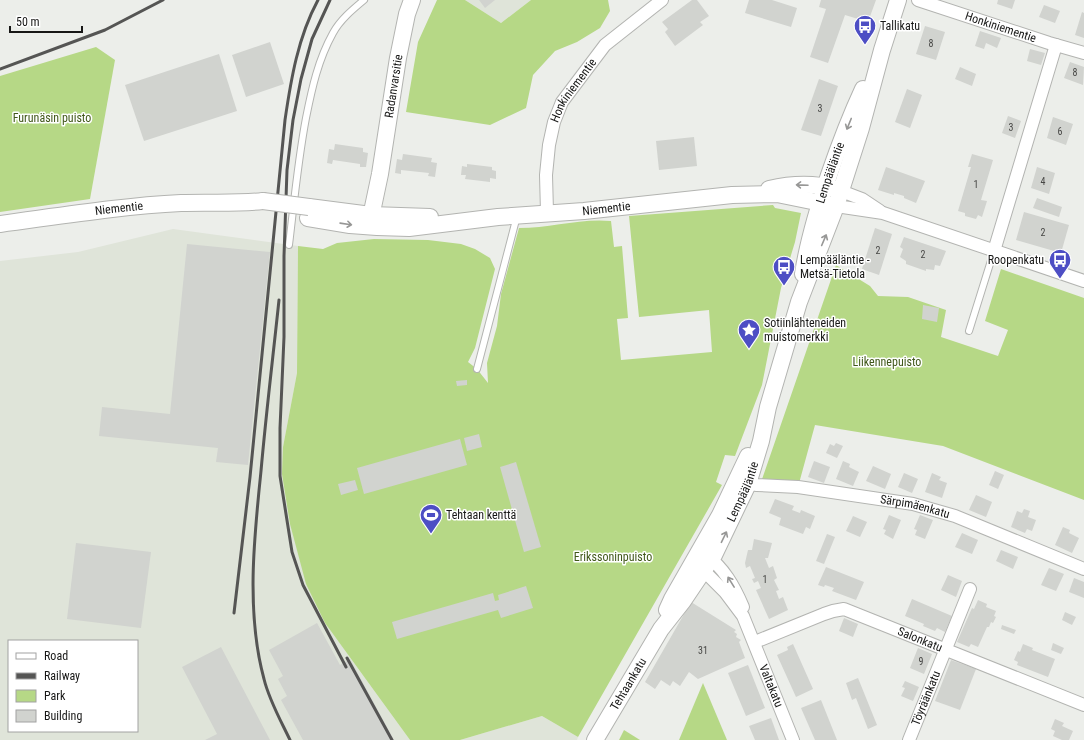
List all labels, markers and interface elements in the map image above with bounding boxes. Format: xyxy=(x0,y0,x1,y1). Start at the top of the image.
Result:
scale bar xyxy=(10,8,82,34)
street label: Honkiniementie xyxy=(963,9,1038,45)
bus stop icon: Tallikatu xyxy=(852,13,878,46)
text: 50 m xyxy=(16,15,40,29)
place label: Tallikatu xyxy=(880,19,920,33)
house number: 8 xyxy=(929,38,934,49)
street label: Radanvarsitie xyxy=(382,53,406,119)
street label: Honkiniementie xyxy=(548,55,600,124)
house number: 8 xyxy=(1073,67,1078,78)
house number: 3 xyxy=(818,103,823,114)
park label: Furunäsin puisto xyxy=(13,111,91,125)
one-way arrow xyxy=(844,117,852,129)
house number: 3 xyxy=(1009,122,1014,133)
house number: 6 xyxy=(1058,126,1063,137)
street label: Lempääläntie xyxy=(813,140,847,205)
house number: 4 xyxy=(1041,176,1046,187)
house number: 1 xyxy=(974,179,978,190)
one-way arrow xyxy=(796,181,809,189)
street label: Niementie xyxy=(94,199,144,218)
street label: Niementie xyxy=(582,199,631,218)
one-way arrow xyxy=(339,220,352,228)
house number: 2 xyxy=(1041,227,1046,238)
one-way arrow xyxy=(821,234,828,246)
house number: 2 xyxy=(876,245,881,256)
bus stop icon: Roopenkatu xyxy=(1047,247,1073,280)
house number: 2 xyxy=(921,249,926,260)
place label: Lempääläntie - Metsä-Tietola xyxy=(800,253,870,281)
place label: Roopenkatu xyxy=(988,253,1044,267)
bus stop icon: Lempääläntie - Metsä-Tietola xyxy=(771,254,797,287)
place label: Sotiinlähteneiden muistomerkki xyxy=(764,316,846,344)
place icon: Sotiinlähteneiden muistomerkki xyxy=(736,317,762,350)
park label: Liikennepuisto xyxy=(853,355,921,369)
street label: Lempääläntie xyxy=(724,459,761,524)
street label: Särpimäenkatu xyxy=(879,492,952,521)
sports icon: Tehtaan kenttä xyxy=(418,502,444,535)
place label: Tehtaan kenttä xyxy=(446,508,517,522)
one-way arrow xyxy=(721,531,728,543)
park label: Erikssoninpuisto xyxy=(574,550,652,564)
house number: 1 xyxy=(763,574,767,585)
one-way arrow xyxy=(726,576,734,588)
street label: Salonkatu xyxy=(896,624,945,655)
legend xyxy=(8,640,138,732)
house number: 31 xyxy=(698,645,708,656)
text: Road xyxy=(44,649,68,663)
street label: Tehtaankatu xyxy=(607,655,649,713)
house number: 9 xyxy=(919,656,924,667)
street label: Valtakatu xyxy=(756,662,786,709)
text: Railway xyxy=(44,669,80,683)
street label: Töyräänkatu xyxy=(909,669,943,728)
text: Park xyxy=(44,689,66,703)
text: Building xyxy=(44,709,82,723)

